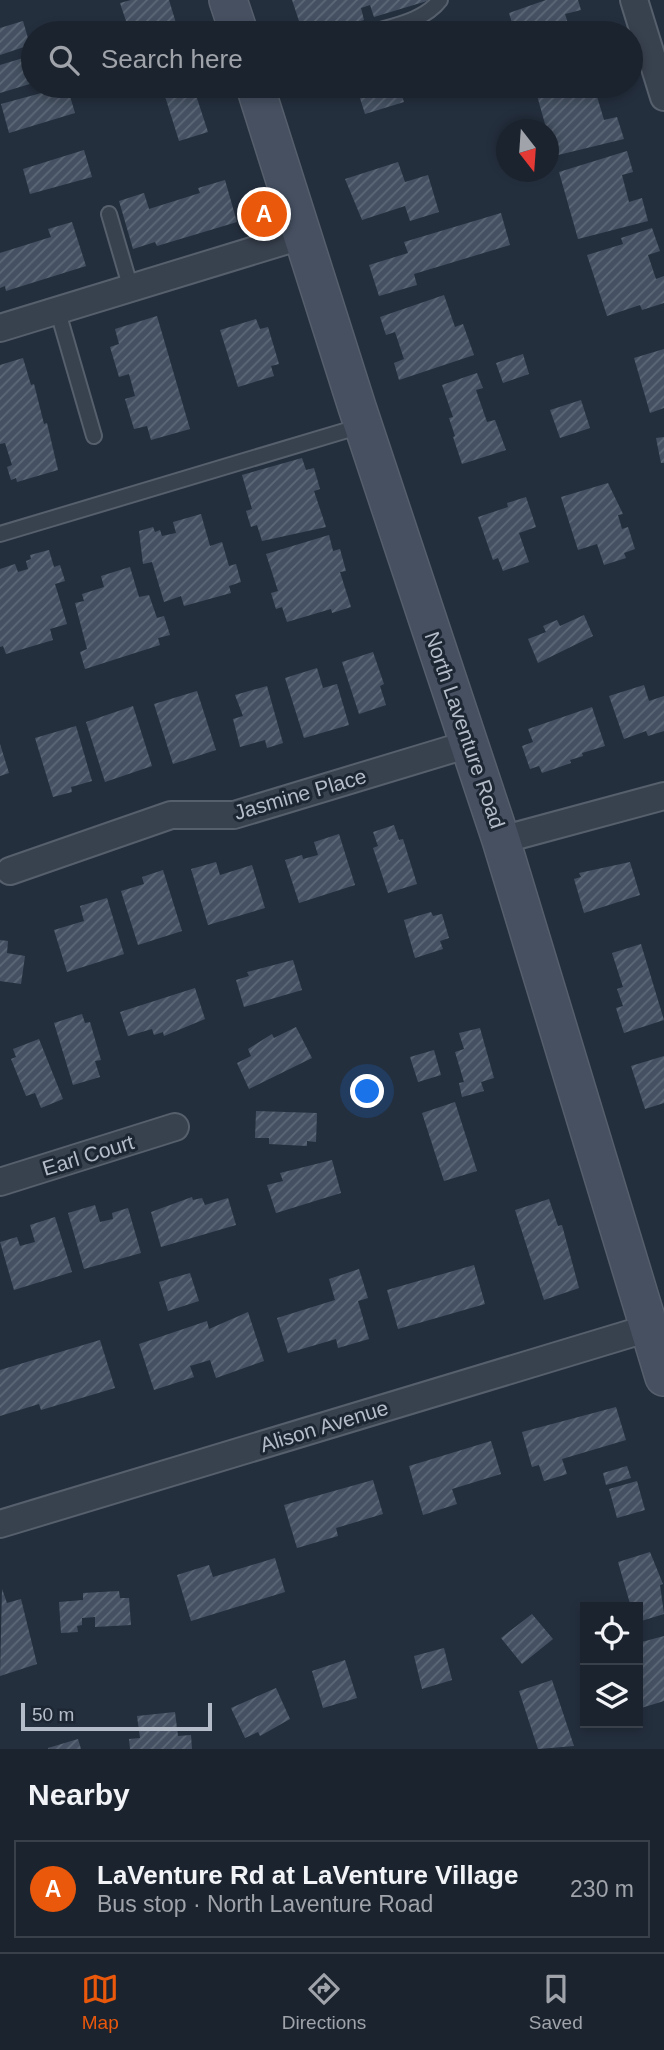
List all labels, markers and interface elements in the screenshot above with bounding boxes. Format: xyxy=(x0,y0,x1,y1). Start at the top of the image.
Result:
search box xyxy=(21,21,643,98)
icon: search xyxy=(45,41,83,79)
text: Search here xyxy=(101,44,243,74)
north arrow xyxy=(496,119,559,182)
pin: A xyxy=(241,188,287,240)
street label: North Laventure Road xyxy=(420,629,510,831)
street label: Jasmine Place xyxy=(231,764,369,824)
your location xyxy=(350,1074,384,1108)
street label: Earl Court xyxy=(39,1130,137,1180)
street label: Alison Avenue xyxy=(257,1396,391,1456)
map controls xyxy=(580,1602,643,1728)
button: locate xyxy=(580,1602,643,1665)
button: layers xyxy=(580,1665,643,1728)
scale bar xyxy=(21,1700,212,1732)
text: 50 m xyxy=(32,1704,74,1725)
text: Nearby xyxy=(28,1778,130,1811)
text: LaVenture Rd at LaVenture Village xyxy=(97,1860,518,1890)
text: A xyxy=(45,1876,61,1902)
text: 230 m xyxy=(570,1876,634,1902)
text: Bus stop · North Laventure Road xyxy=(97,1891,433,1917)
tab: Map xyxy=(81,1970,119,2034)
tab: Directions xyxy=(282,1970,366,2034)
tab: Saved xyxy=(529,1970,583,2034)

